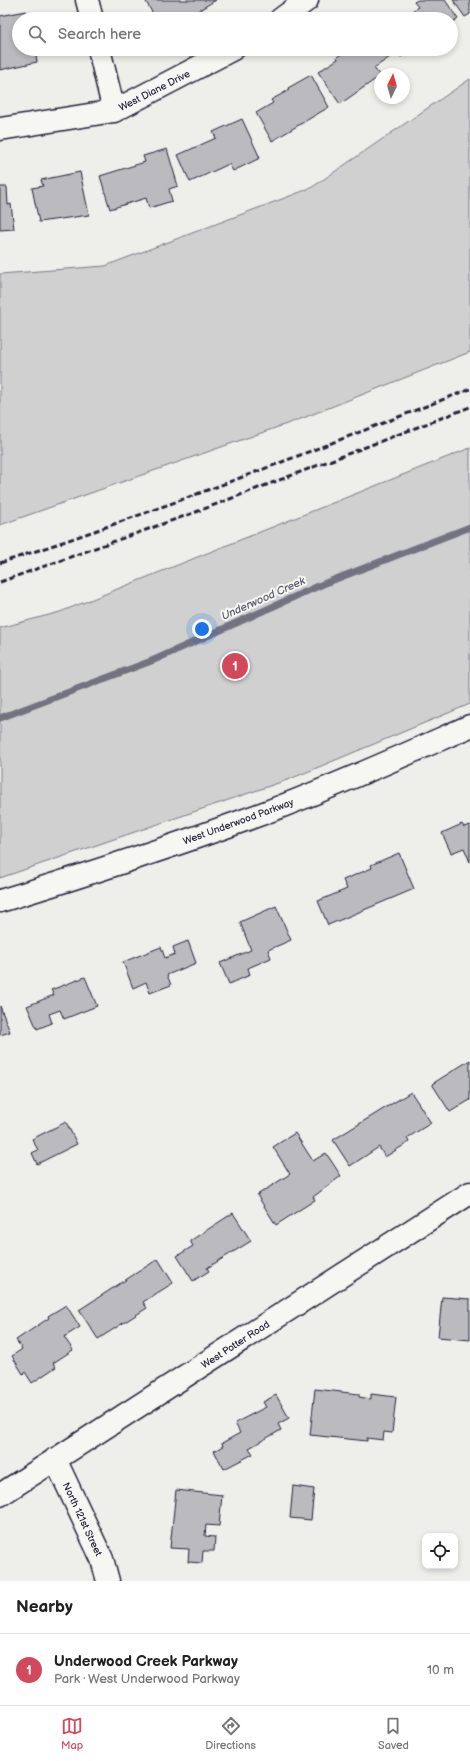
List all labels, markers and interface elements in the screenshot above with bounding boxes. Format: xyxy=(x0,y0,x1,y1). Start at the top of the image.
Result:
search box xyxy=(12,12,458,56)
icon: search xyxy=(26,23,48,45)
text: Search here xyxy=(58,25,141,44)
street label: West Diane Drive xyxy=(117,68,192,114)
north arrow xyxy=(374,68,410,104)
water label: Underwood Creek xyxy=(219,574,308,623)
your location xyxy=(192,619,212,639)
pin: 1 xyxy=(222,651,248,681)
street label: West Underwood Parkway xyxy=(181,796,296,848)
street label: West Potter Road xyxy=(199,1318,272,1371)
street label: North 121st Street xyxy=(60,1481,104,1558)
map controls xyxy=(422,1533,458,1569)
button: locate xyxy=(422,1533,458,1569)
text: Nearby xyxy=(16,1597,73,1617)
text: Underwood Creek Parkway xyxy=(54,1652,238,1671)
text: 1 xyxy=(26,1662,32,1678)
text: 10 m xyxy=(427,1662,454,1678)
text: Park · West Underwood Parkway xyxy=(54,1671,240,1687)
tab: Map xyxy=(61,1715,83,1752)
tab: Directions xyxy=(205,1715,256,1752)
tab: Saved xyxy=(378,1715,409,1752)

